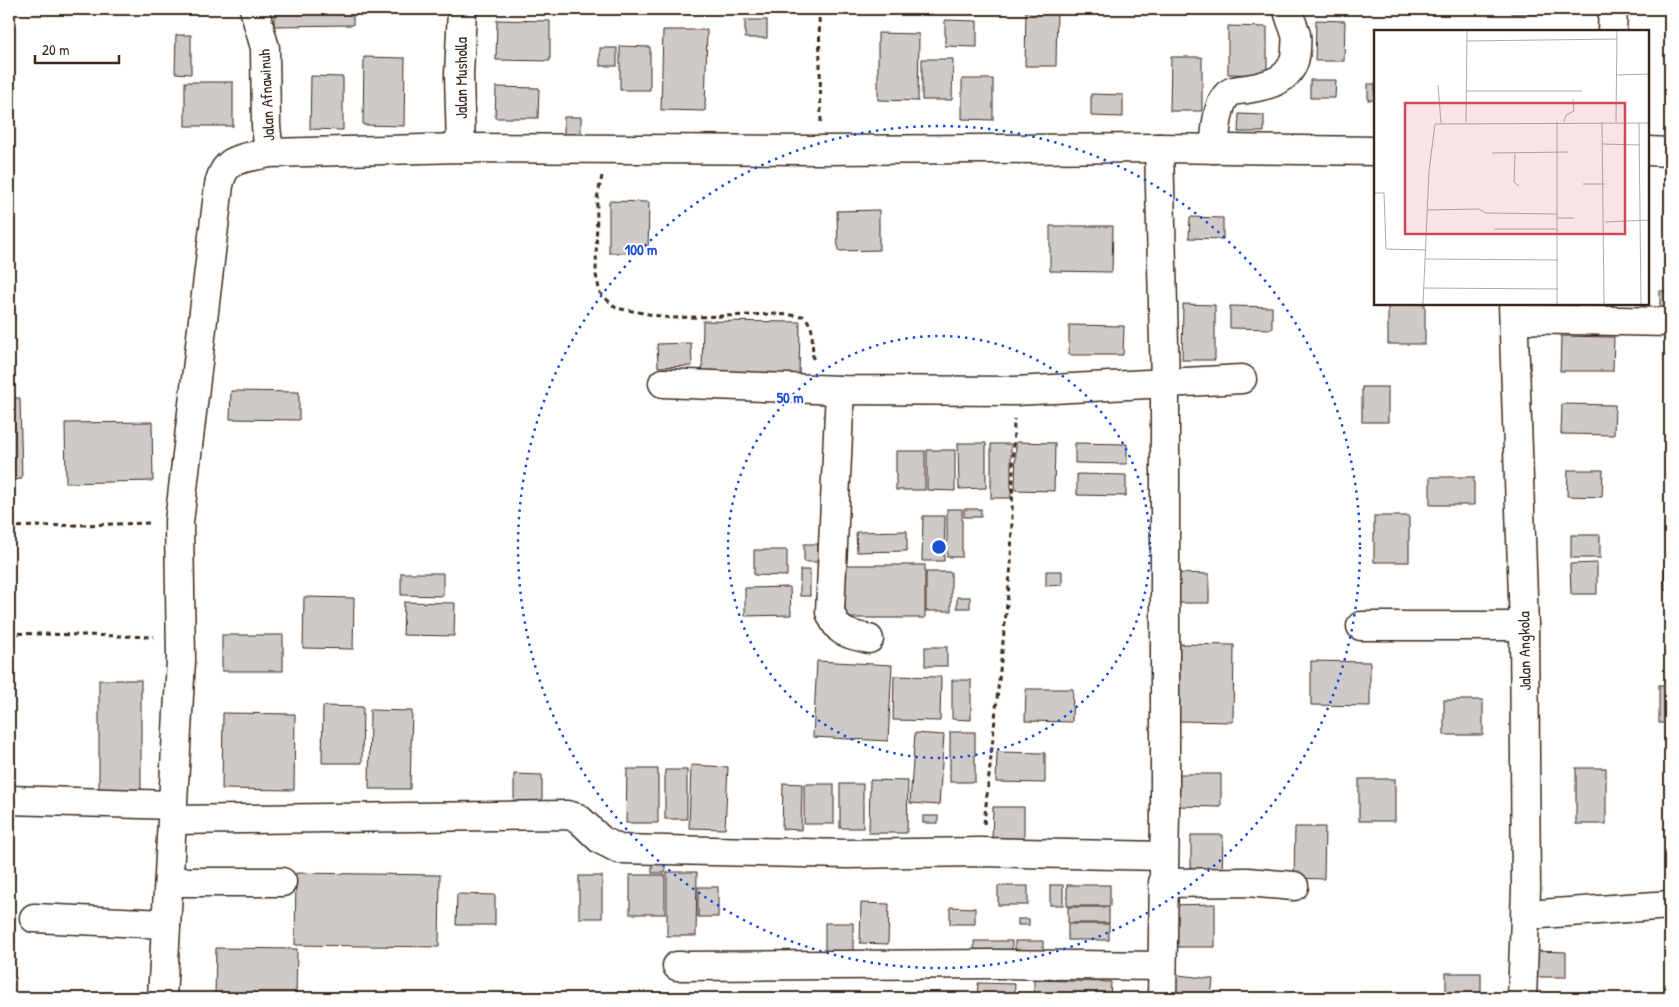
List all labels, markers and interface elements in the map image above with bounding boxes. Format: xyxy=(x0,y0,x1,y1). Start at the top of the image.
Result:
inset map xyxy=(1374,30,1649,305)
scale bar xyxy=(35,32,119,64)
street label: Jalan Musholla xyxy=(450,37,472,119)
text: 20 m xyxy=(42,39,69,60)
street label: Jalan Afnawinuh xyxy=(253,48,279,142)
text: 100 m xyxy=(625,239,657,260)
text: 50 m xyxy=(777,387,803,408)
centre of rings xyxy=(930,538,948,556)
street label: Jalan Angkola xyxy=(1512,611,1536,691)

